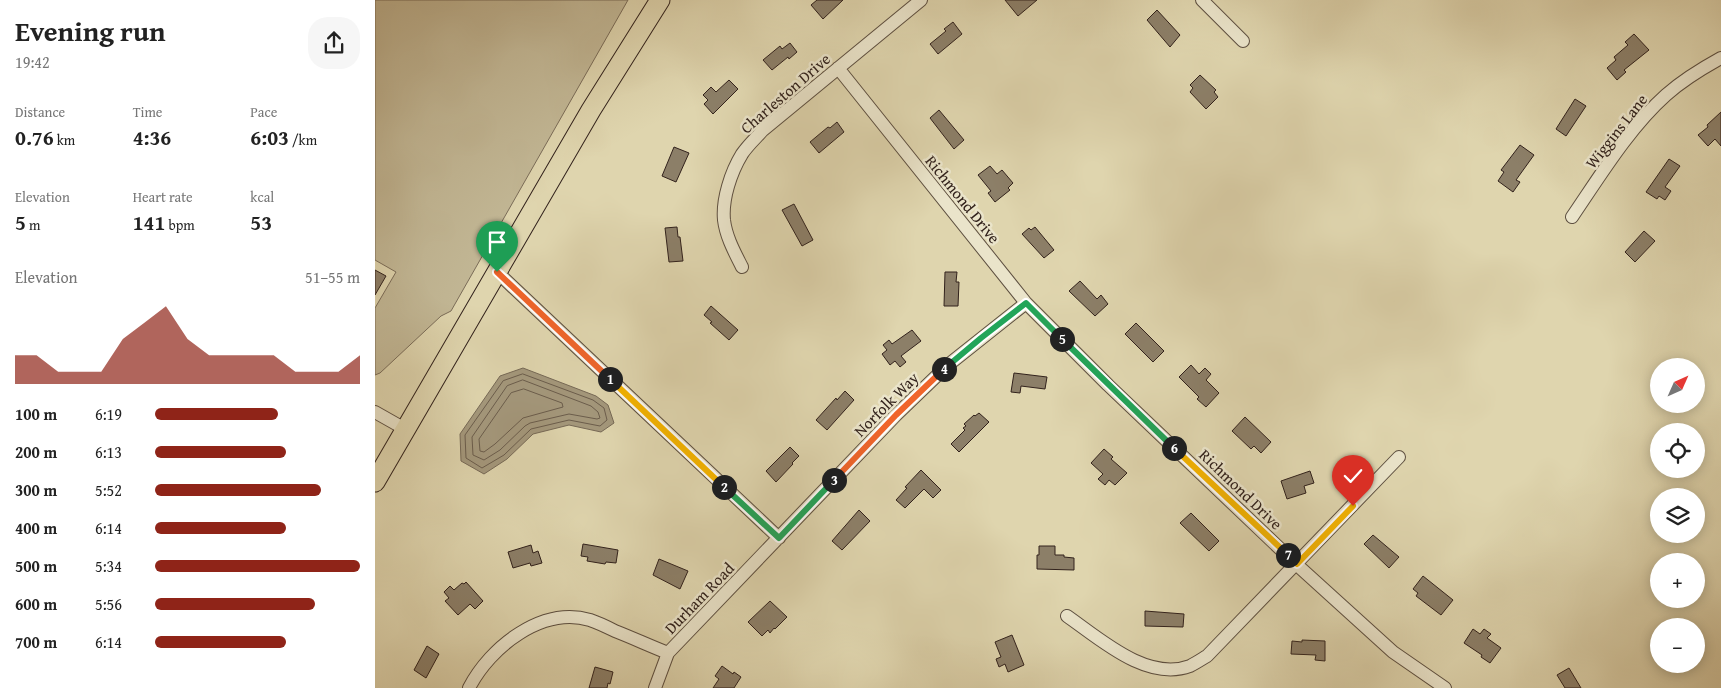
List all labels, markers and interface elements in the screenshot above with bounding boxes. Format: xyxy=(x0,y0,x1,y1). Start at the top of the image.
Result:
text: Evening run xyxy=(15,10,166,51)
button: share xyxy=(308,17,360,69)
street label: Charleston Drive xyxy=(735,47,835,139)
text: 19:42 xyxy=(15,50,50,74)
street label: Wiggins Lane xyxy=(1579,88,1653,174)
text: Distance xyxy=(15,102,65,122)
text: Time xyxy=(133,102,162,122)
text: Pace xyxy=(250,102,277,122)
text: 0.76 xyxy=(15,122,54,153)
text: 4:36 xyxy=(133,122,171,153)
text: 6:03 xyxy=(250,122,289,153)
text: km xyxy=(54,130,75,150)
text: /km xyxy=(289,130,317,150)
street label: Richmond Drive xyxy=(920,150,1006,248)
text: Elevation xyxy=(15,187,70,207)
text: Heart rate xyxy=(133,187,193,207)
text: kcal xyxy=(250,187,274,207)
text: 5 xyxy=(15,207,26,238)
text: 141 xyxy=(133,207,165,238)
text: 53 xyxy=(250,207,272,238)
text: m xyxy=(26,215,40,235)
text: bpm xyxy=(165,215,195,235)
pin xyxy=(476,221,518,272)
icon: arrive xyxy=(483,228,511,256)
text: Elevation xyxy=(15,265,78,289)
text: 51–55 m xyxy=(305,265,360,289)
pin: 5 xyxy=(1049,326,1075,352)
text: 5 xyxy=(1059,329,1066,349)
pin: 4 xyxy=(931,356,957,382)
north arrow xyxy=(1650,358,1705,412)
map controls xyxy=(1650,358,1705,673)
text: 4 xyxy=(941,359,948,379)
pin: 1 xyxy=(597,366,623,392)
street label: Norfolk Way xyxy=(848,366,924,442)
text: 1 xyxy=(607,369,614,389)
text: 100 m xyxy=(15,402,57,426)
text: 6:19 xyxy=(95,402,122,426)
button: locate xyxy=(1650,423,1705,478)
pin: 6 xyxy=(1161,436,1187,460)
text: 6 xyxy=(1171,438,1178,458)
text: 200 m xyxy=(15,440,57,464)
text: 6:13 xyxy=(95,440,122,464)
street label: Richmond Drive xyxy=(1194,443,1288,535)
pin xyxy=(1332,455,1374,506)
icon: check xyxy=(1339,462,1367,490)
pin: 3 xyxy=(821,468,847,492)
text: 3 xyxy=(831,470,838,490)
pin: 2 xyxy=(711,474,737,500)
text: 2 xyxy=(721,477,728,497)
text: 300 m xyxy=(15,478,57,502)
text: 5:52 xyxy=(95,478,122,502)
button: layers xyxy=(1650,488,1705,543)
text: 400 m xyxy=(15,516,57,540)
text: 6:14 xyxy=(95,516,122,540)
pin: 7 xyxy=(1275,542,1301,568)
text: 7 xyxy=(1285,545,1292,565)
button: + xyxy=(1650,553,1705,608)
text: 500 m xyxy=(15,554,57,578)
text: 5:34 xyxy=(95,554,122,578)
street label: Durham Road xyxy=(659,556,740,639)
text: 600 m xyxy=(15,592,57,616)
text: 5:56 xyxy=(95,592,122,616)
button: − xyxy=(1650,618,1705,673)
text: 700 m xyxy=(15,630,57,654)
text: 6:14 xyxy=(95,630,122,654)

